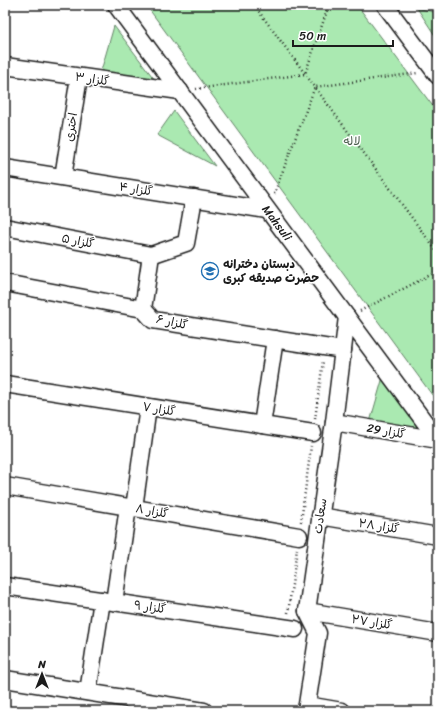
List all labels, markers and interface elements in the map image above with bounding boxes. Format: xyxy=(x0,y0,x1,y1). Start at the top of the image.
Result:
scale bar xyxy=(293,22,393,48)
text: 50 m xyxy=(299,25,326,47)
street label: گلزار ۳ xyxy=(73,66,111,92)
street label: اختری xyxy=(58,111,84,143)
park label: لاله xyxy=(344,130,360,152)
street label: گلزار ۴ xyxy=(118,176,154,202)
street label: Mahsuli xyxy=(256,200,298,246)
street label: گلزار ۵ xyxy=(60,227,96,255)
place label: دبستان دخترانه حضرت صدیقه کبری xyxy=(223,253,319,289)
school or university icon: دبستان دخترانه حضرت صدیقه کبری xyxy=(200,261,220,281)
street label: گلزار ۶ xyxy=(154,308,190,336)
street label: گلزار ۷ xyxy=(141,396,177,422)
street label: گلزار 29 xyxy=(365,417,407,445)
street label: گلزار ۸ xyxy=(134,497,170,525)
street label: سعادت xyxy=(307,497,333,535)
street label: گلزار ۲۸ xyxy=(357,512,401,540)
street label: گلزار ۹ xyxy=(133,594,167,620)
street label: گلزار ۲۷ xyxy=(350,608,394,636)
north arrow xyxy=(22,654,62,694)
text: N xyxy=(37,655,46,674)

